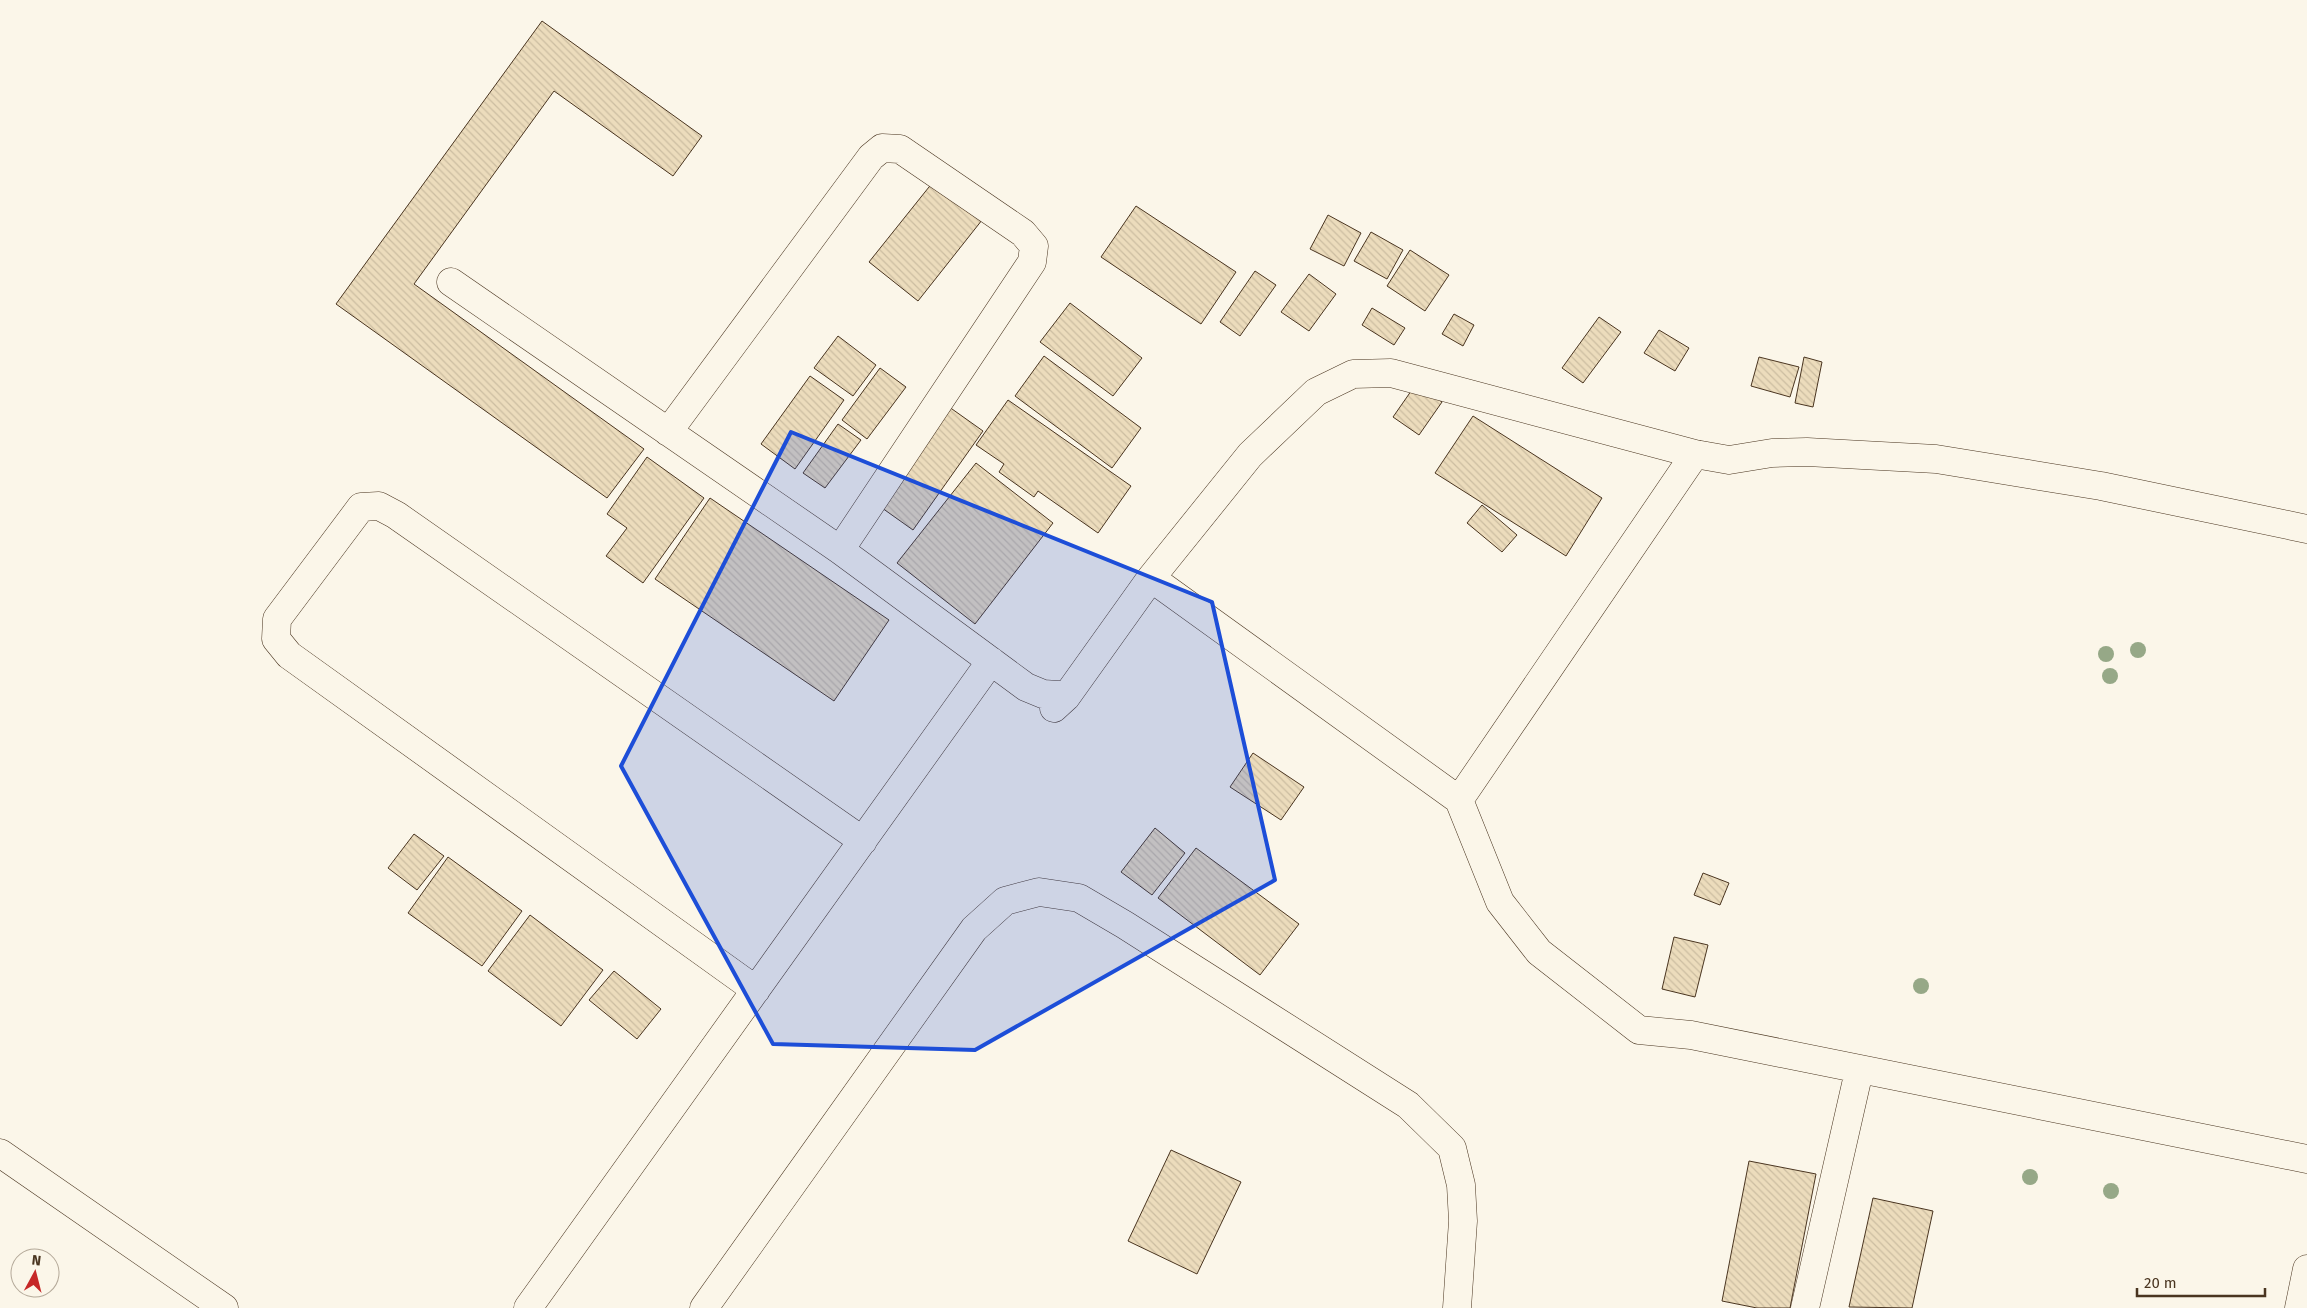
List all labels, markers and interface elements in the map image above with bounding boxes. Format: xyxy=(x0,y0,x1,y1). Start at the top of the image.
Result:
north arrow xyxy=(10,1248,60,1298)
text: N xyxy=(31,1252,42,1270)
scale bar xyxy=(2137,1266,2264,1298)
text: 20 m xyxy=(2144,1274,2177,1292)

